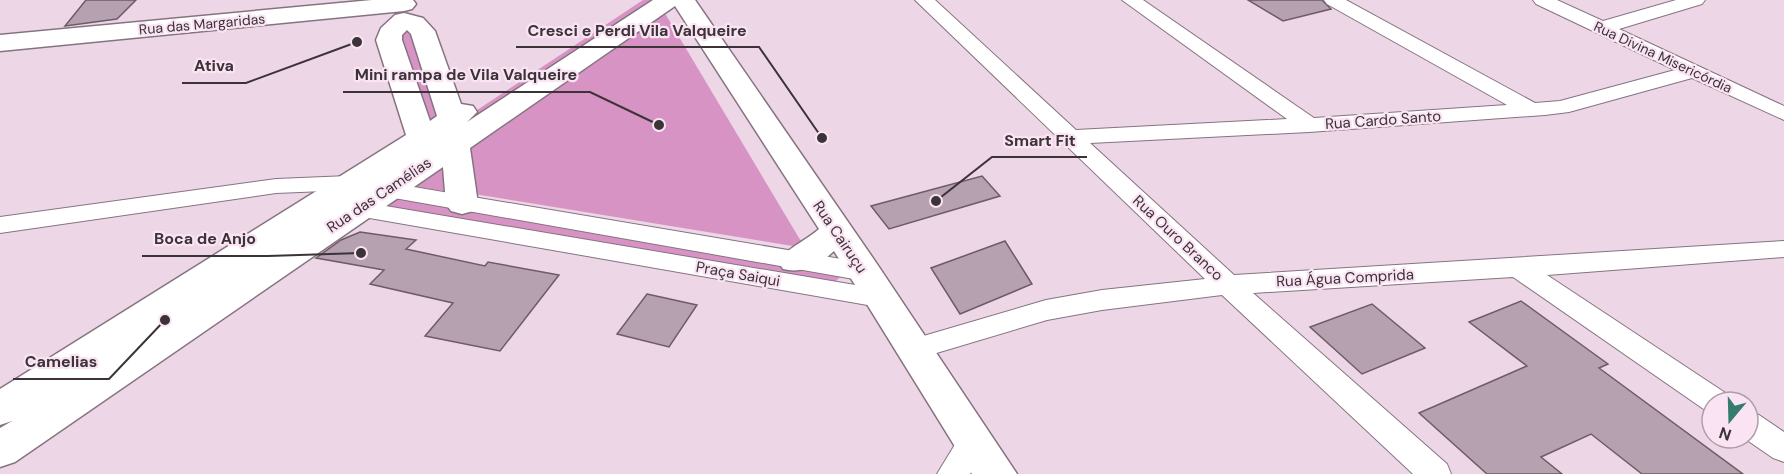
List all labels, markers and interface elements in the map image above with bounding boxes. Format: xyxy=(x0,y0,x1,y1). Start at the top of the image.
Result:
street label: Rua das Margaridas xyxy=(138,10,266,38)
callout: Cresci e Perdi Vila Valqueire xyxy=(516,13,759,47)
street label: Rua Divina Misericórdia xyxy=(1591,17,1735,97)
text: Cresci e Perdi Vila Valqueire xyxy=(527,20,747,41)
callout: Ativa xyxy=(182,49,246,83)
text: Ativa xyxy=(194,55,234,76)
callout: Mini rampa de Vila Valqueire xyxy=(343,58,590,92)
text: Mini rampa de Vila Valqueire xyxy=(355,64,577,85)
street label: Rua Cardo Santo xyxy=(1324,106,1442,134)
callout: Smart Fit xyxy=(992,123,1087,157)
text: Smart Fit xyxy=(1004,130,1076,151)
street label: Rua das Camélias xyxy=(323,153,435,237)
street label: Rua Ouro Branco xyxy=(1128,191,1228,285)
street label: Rua Cairuçu xyxy=(808,197,872,277)
callout: Boca de Anjo xyxy=(142,222,268,256)
text: Boca de Anjo xyxy=(154,228,256,249)
street label: Praça Saiqui xyxy=(694,257,782,291)
street label: Rua Água Comprida xyxy=(1276,264,1414,292)
callout: Camelias xyxy=(13,345,109,379)
text: Camelias xyxy=(25,351,97,372)
north arrow xyxy=(1700,390,1760,450)
text: N xyxy=(1716,422,1734,446)

